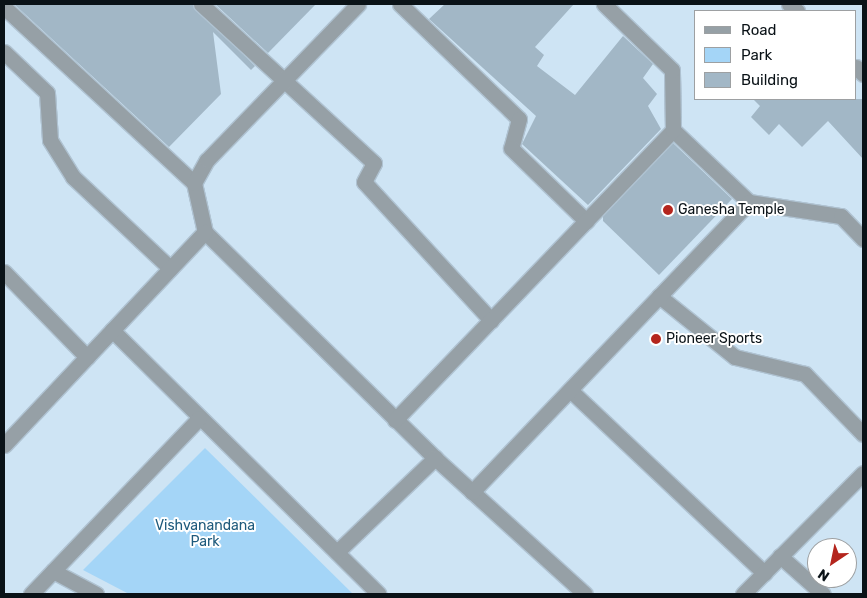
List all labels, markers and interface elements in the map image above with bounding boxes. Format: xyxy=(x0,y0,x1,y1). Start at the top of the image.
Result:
legend xyxy=(694,10,857,100)
text: Road xyxy=(741,21,777,39)
text: Park xyxy=(741,46,772,64)
text: Building xyxy=(741,71,798,89)
place label: Ganesha Temple xyxy=(678,202,785,218)
marker: Ganesha Temple xyxy=(662,204,674,216)
place label: Pioneer Sports xyxy=(666,331,762,347)
marker: Pioneer Sports xyxy=(650,333,662,345)
park label: Vishvanandana Park xyxy=(155,518,255,550)
north arrow xyxy=(807,538,857,588)
text: N xyxy=(815,565,833,585)

